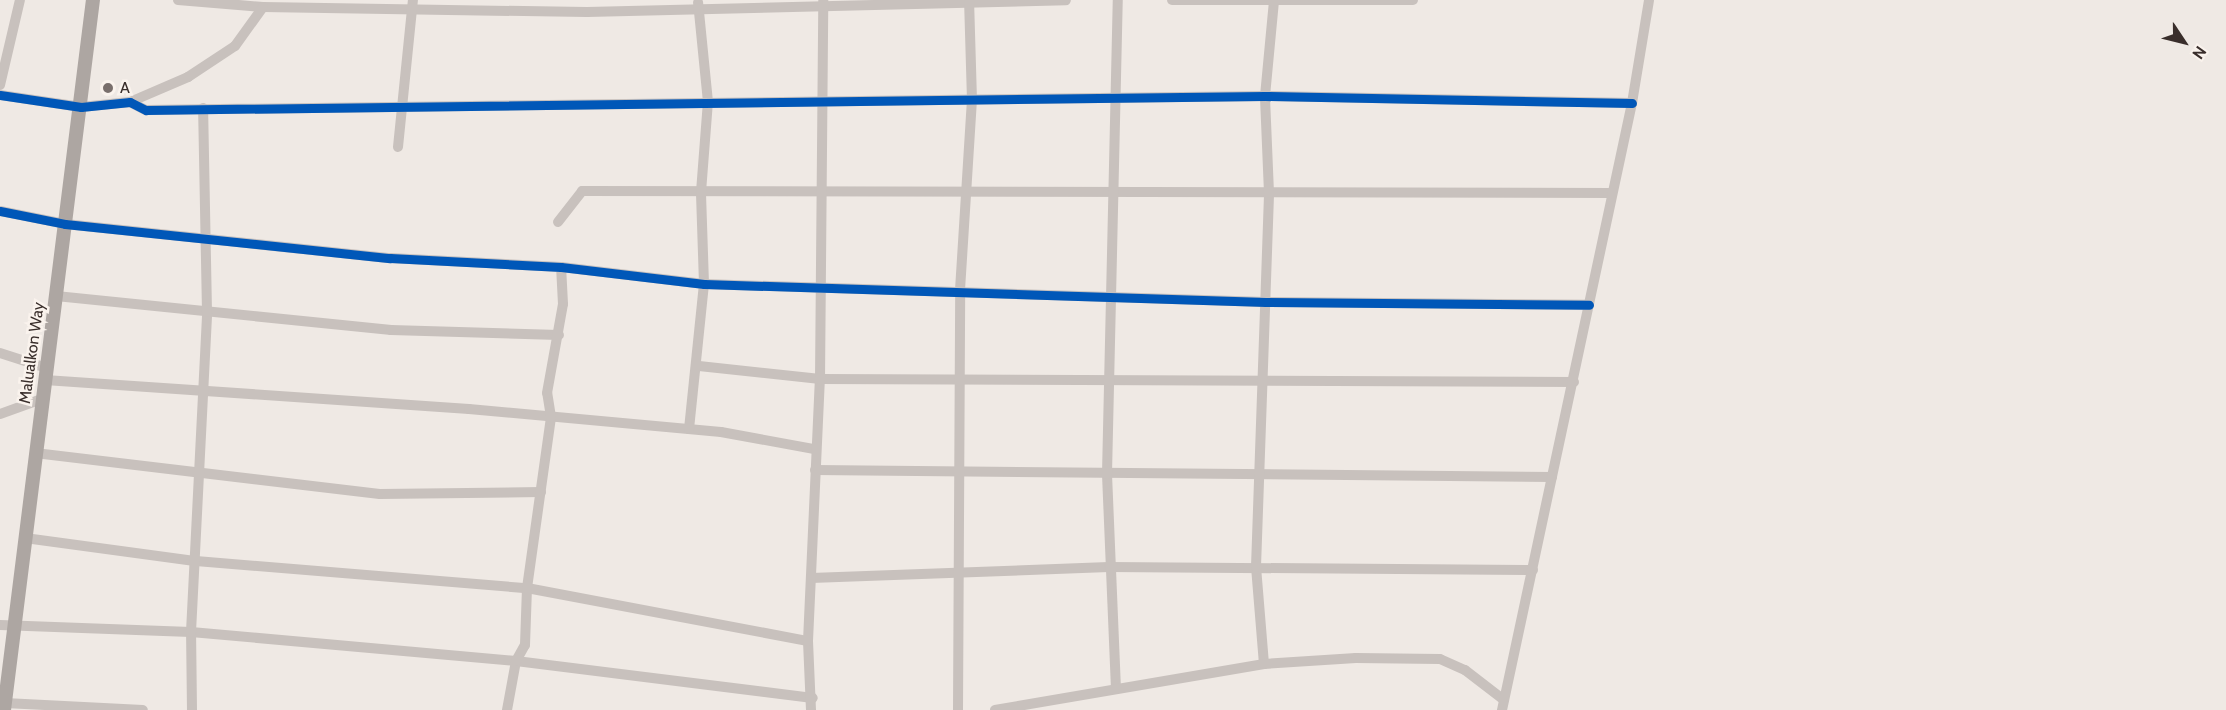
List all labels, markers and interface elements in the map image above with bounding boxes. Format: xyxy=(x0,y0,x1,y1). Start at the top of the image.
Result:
north arrow xyxy=(2154,12,2214,72)
text: N xyxy=(2188,43,2210,63)
place label: A xyxy=(120,78,130,98)
marker: A xyxy=(101,81,115,95)
street label: Malualkon Way xyxy=(15,301,49,405)

